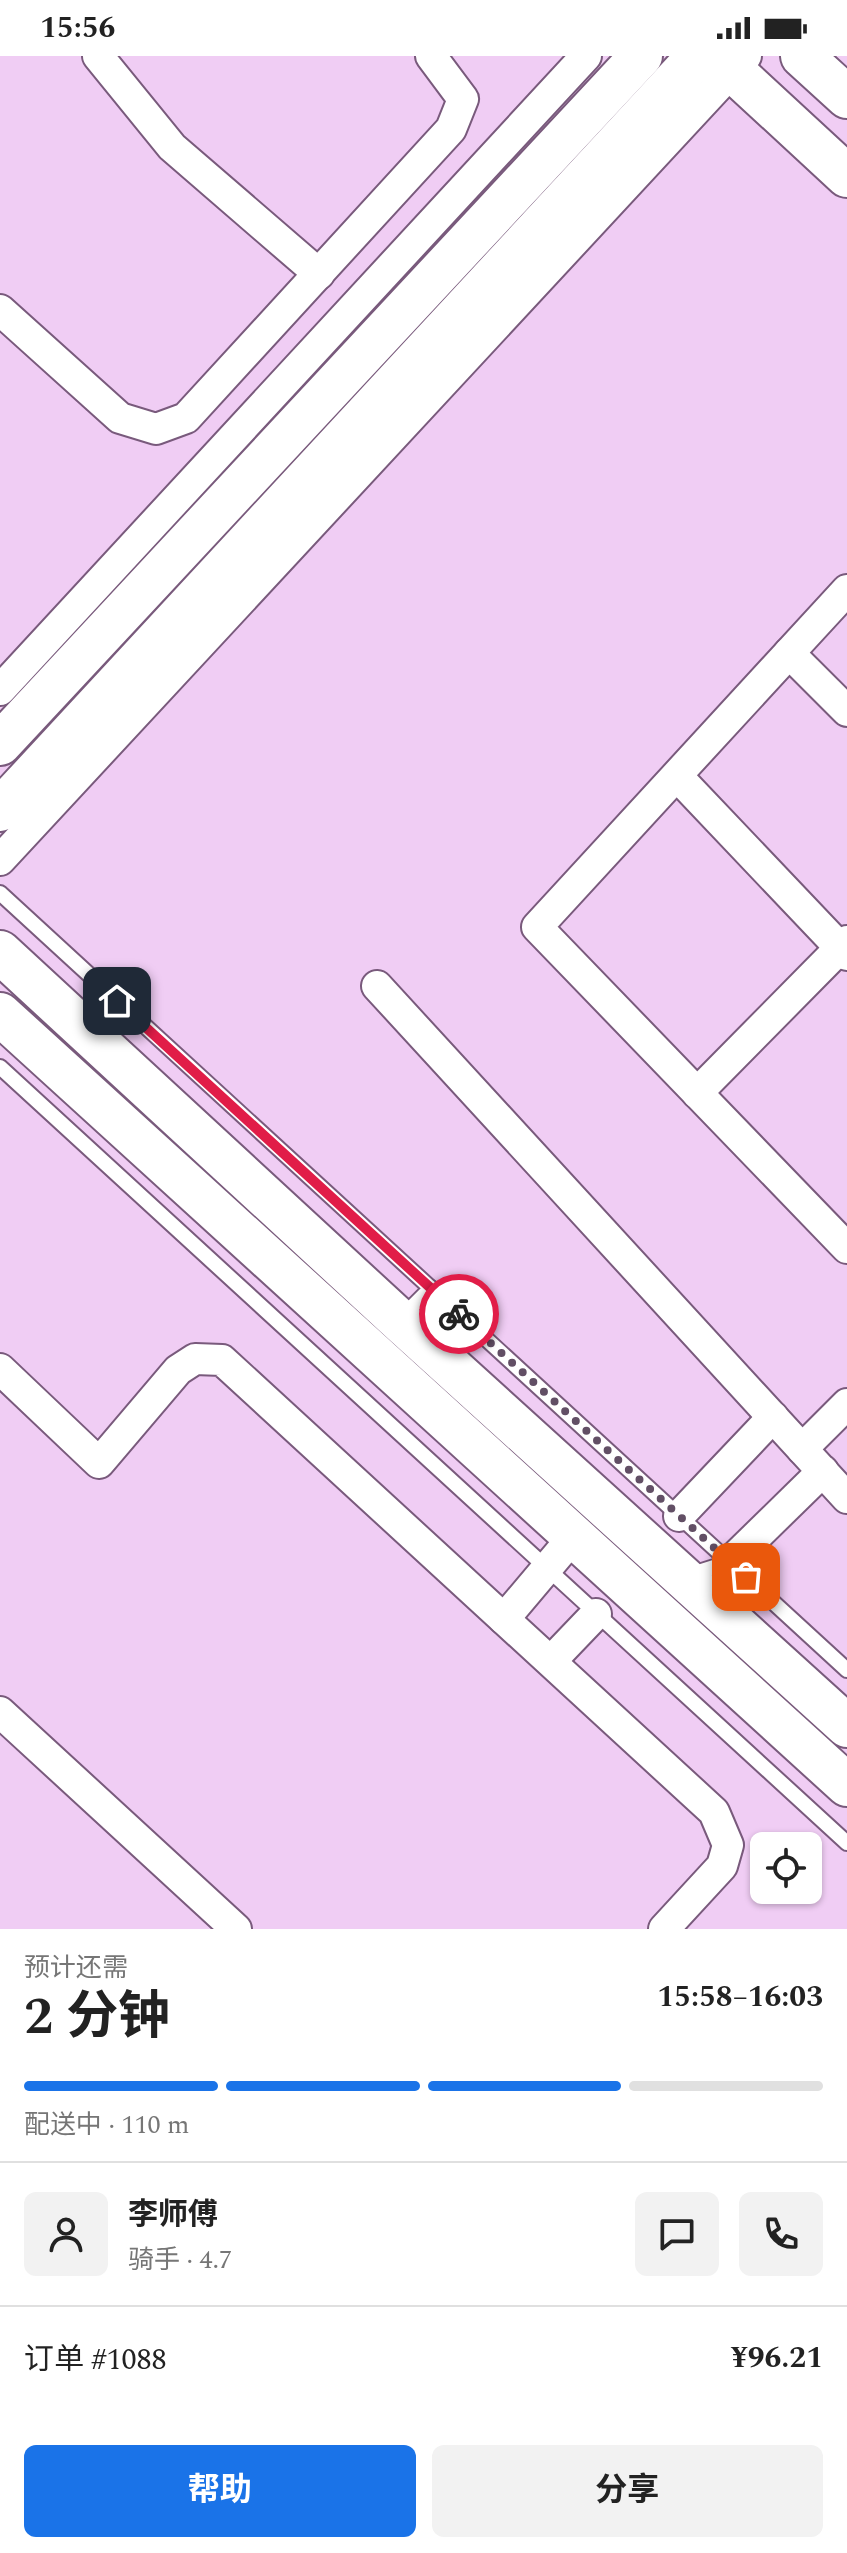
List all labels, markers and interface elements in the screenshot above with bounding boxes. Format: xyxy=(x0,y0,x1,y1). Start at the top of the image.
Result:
text: 15:56 xyxy=(40,5,115,51)
pin xyxy=(83,967,151,1035)
icon: home xyxy=(95,979,139,1023)
courier xyxy=(419,1274,499,1354)
icon: bike xyxy=(437,1292,481,1336)
pin xyxy=(712,1543,780,1611)
icon: bag xyxy=(724,1555,768,1599)
map controls xyxy=(750,1832,822,1904)
button: locate xyxy=(750,1832,822,1904)
text: 预计还需 xyxy=(24,1948,128,1988)
text: 15:58–16:03 xyxy=(657,1974,823,2020)
text: 2 分钟 xyxy=(24,1978,170,2057)
text: 配送中 · 110 m xyxy=(24,2105,189,2145)
button: person xyxy=(24,2192,108,2276)
text: 李师傅 xyxy=(128,2192,218,2238)
button: chat xyxy=(635,2192,719,2276)
button: phone xyxy=(739,2192,823,2276)
text: 骑手 · 4.7 xyxy=(128,2240,232,2280)
text: ¥96.21 xyxy=(731,2335,823,2381)
text: 订单 #1088 xyxy=(24,2337,167,2383)
button: 帮助 xyxy=(24,2445,416,2537)
button: 分享 xyxy=(432,2445,823,2537)

